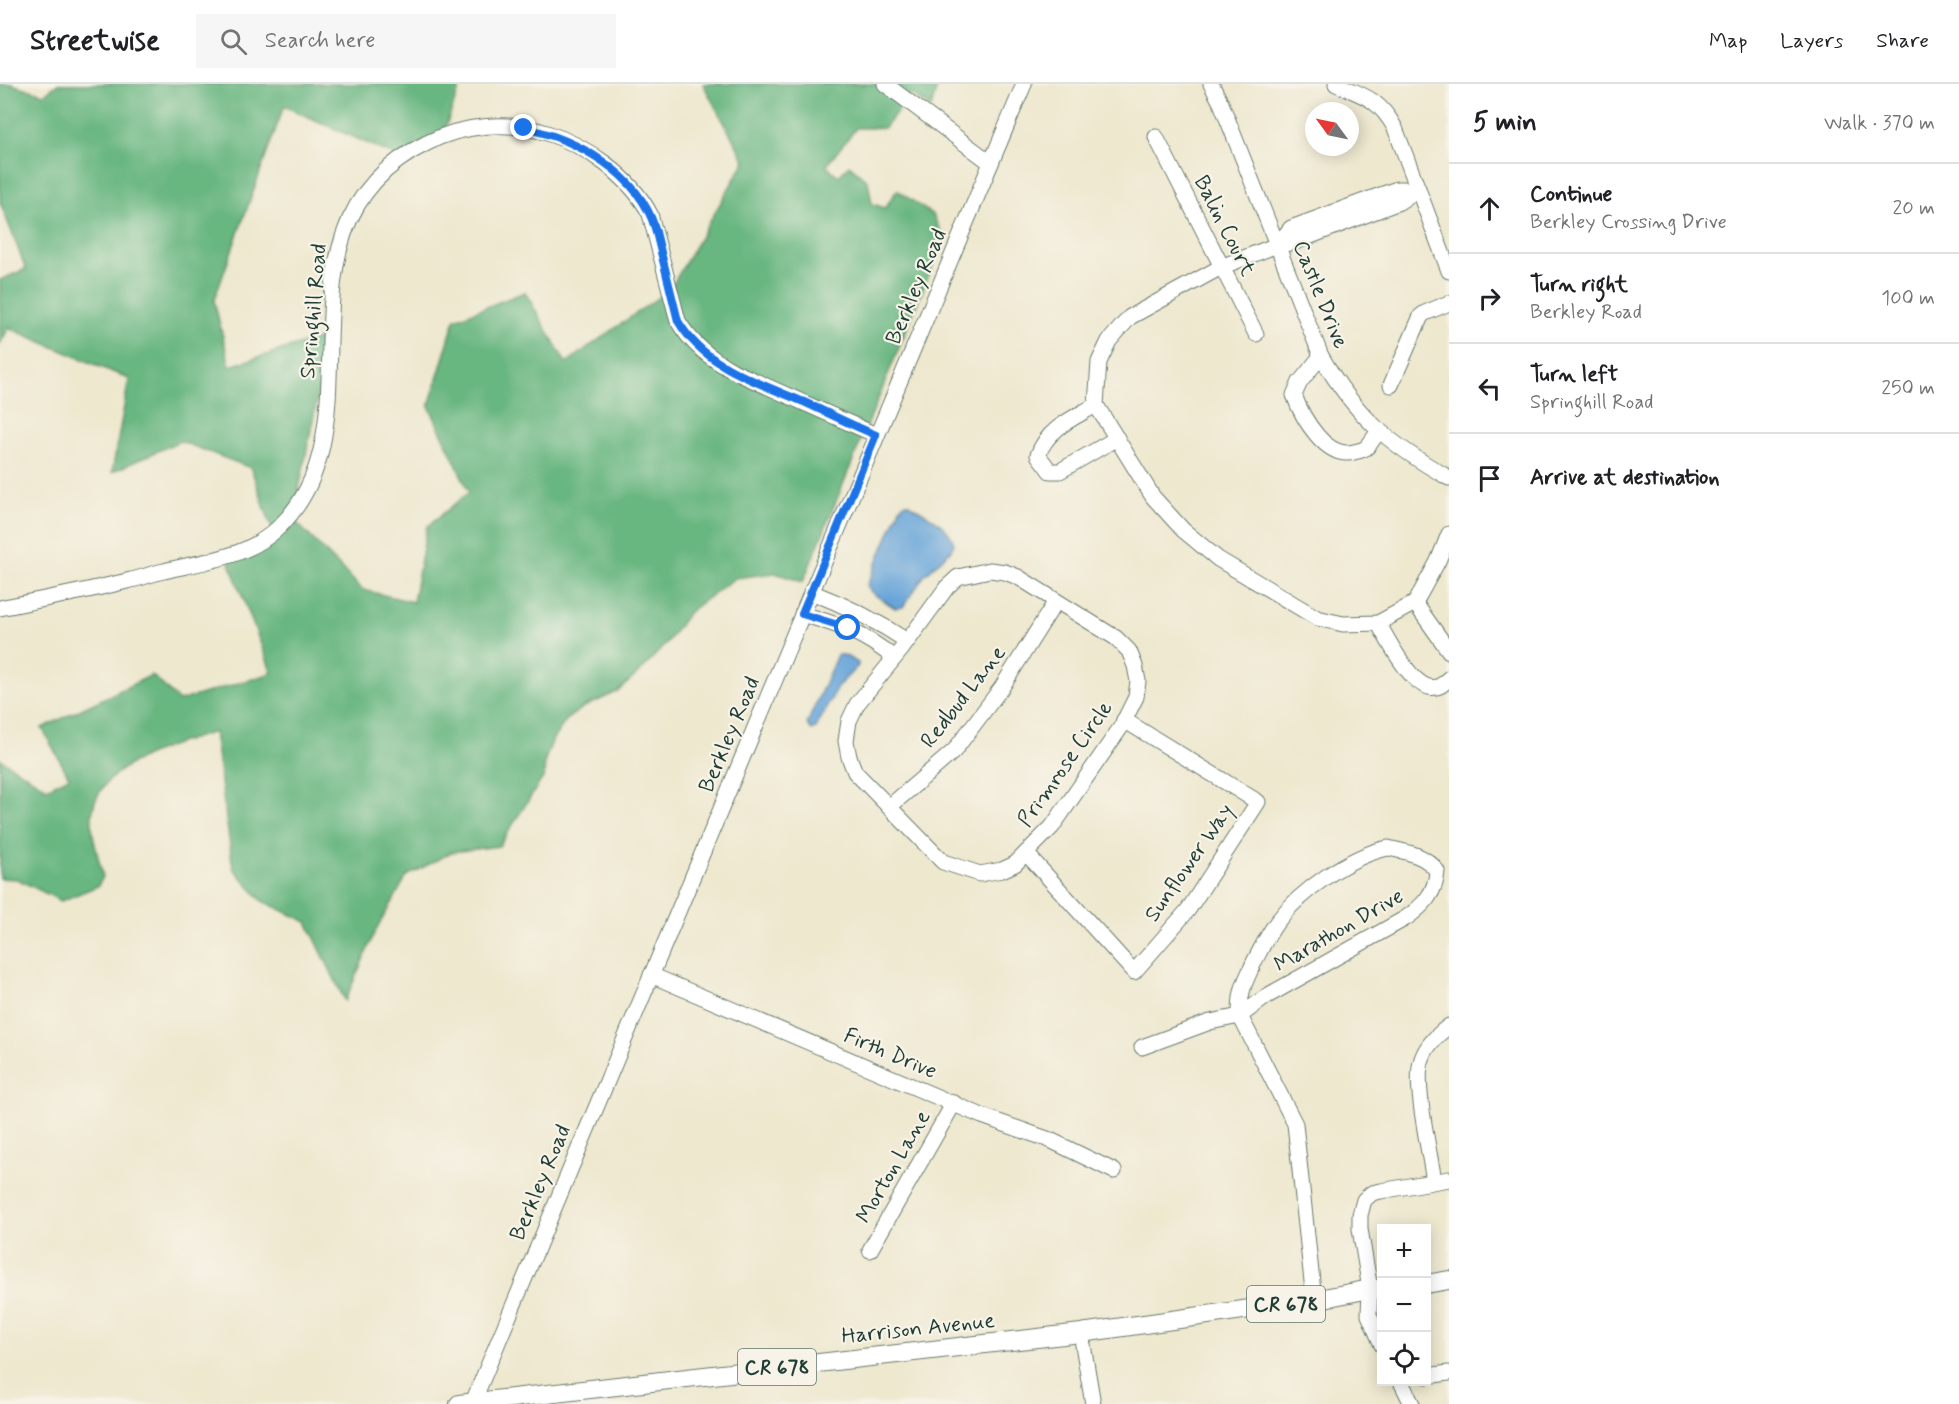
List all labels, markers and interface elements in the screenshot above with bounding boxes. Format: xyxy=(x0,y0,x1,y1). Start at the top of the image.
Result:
search box xyxy=(196,14,616,68)
text: Streetwise xyxy=(30,23,160,60)
icon: search xyxy=(217,25,250,58)
text: Search here xyxy=(265,27,375,55)
text: Map xyxy=(1709,27,1747,55)
text: Layers xyxy=(1780,27,1843,55)
text: Share xyxy=(1876,27,1929,55)
north arrow xyxy=(1305,102,1359,156)
text: 5 min xyxy=(1473,106,1537,140)
text: Walk · 370 m xyxy=(1824,110,1935,137)
route end xyxy=(510,114,536,140)
street label: Balin Court xyxy=(1187,171,1262,281)
text: Continue xyxy=(1530,181,1612,209)
icon: ahead xyxy=(1473,192,1506,225)
text: 20 m xyxy=(1892,195,1935,222)
text: Berkley Crossing Drive xyxy=(1530,209,1727,236)
street label: Berkley Road xyxy=(880,225,954,349)
street label: Castle Drive xyxy=(1286,237,1355,353)
street label: Springhill Road xyxy=(294,242,337,380)
text: Turn right xyxy=(1530,271,1628,299)
icon: right xyxy=(1473,282,1506,315)
text: 100 m xyxy=(1881,285,1935,312)
text: Berkley Road xyxy=(1530,299,1642,326)
text: Turn left xyxy=(1530,361,1618,389)
icon: left xyxy=(1473,372,1506,405)
text: 250 m xyxy=(1881,375,1935,402)
text: Springhill Road xyxy=(1530,389,1653,416)
icon: arrive xyxy=(1473,462,1506,495)
text: Arrive at destination xyxy=(1530,464,1720,492)
route start xyxy=(834,614,860,640)
street label: Redbud Lane xyxy=(915,640,1013,754)
street label: Berkley Road xyxy=(693,673,767,797)
street label: Primrose Circle xyxy=(1012,695,1120,833)
street label: Sunflower Way xyxy=(1139,799,1241,928)
street label: Marathon Drive xyxy=(1269,882,1409,979)
street label: Firth Drive xyxy=(839,1022,941,1086)
street label: Morton Lane xyxy=(850,1105,937,1229)
street label: Berkley Road xyxy=(504,1121,578,1245)
map controls xyxy=(1377,1224,1431,1386)
button: + xyxy=(1377,1224,1431,1278)
button: − xyxy=(1377,1278,1431,1332)
road number: CR 678 xyxy=(1247,1286,1325,1322)
street label: Harrison Avenue xyxy=(840,1307,997,1351)
button: locate xyxy=(1377,1332,1431,1386)
road number: CR 678 xyxy=(738,1349,816,1385)

